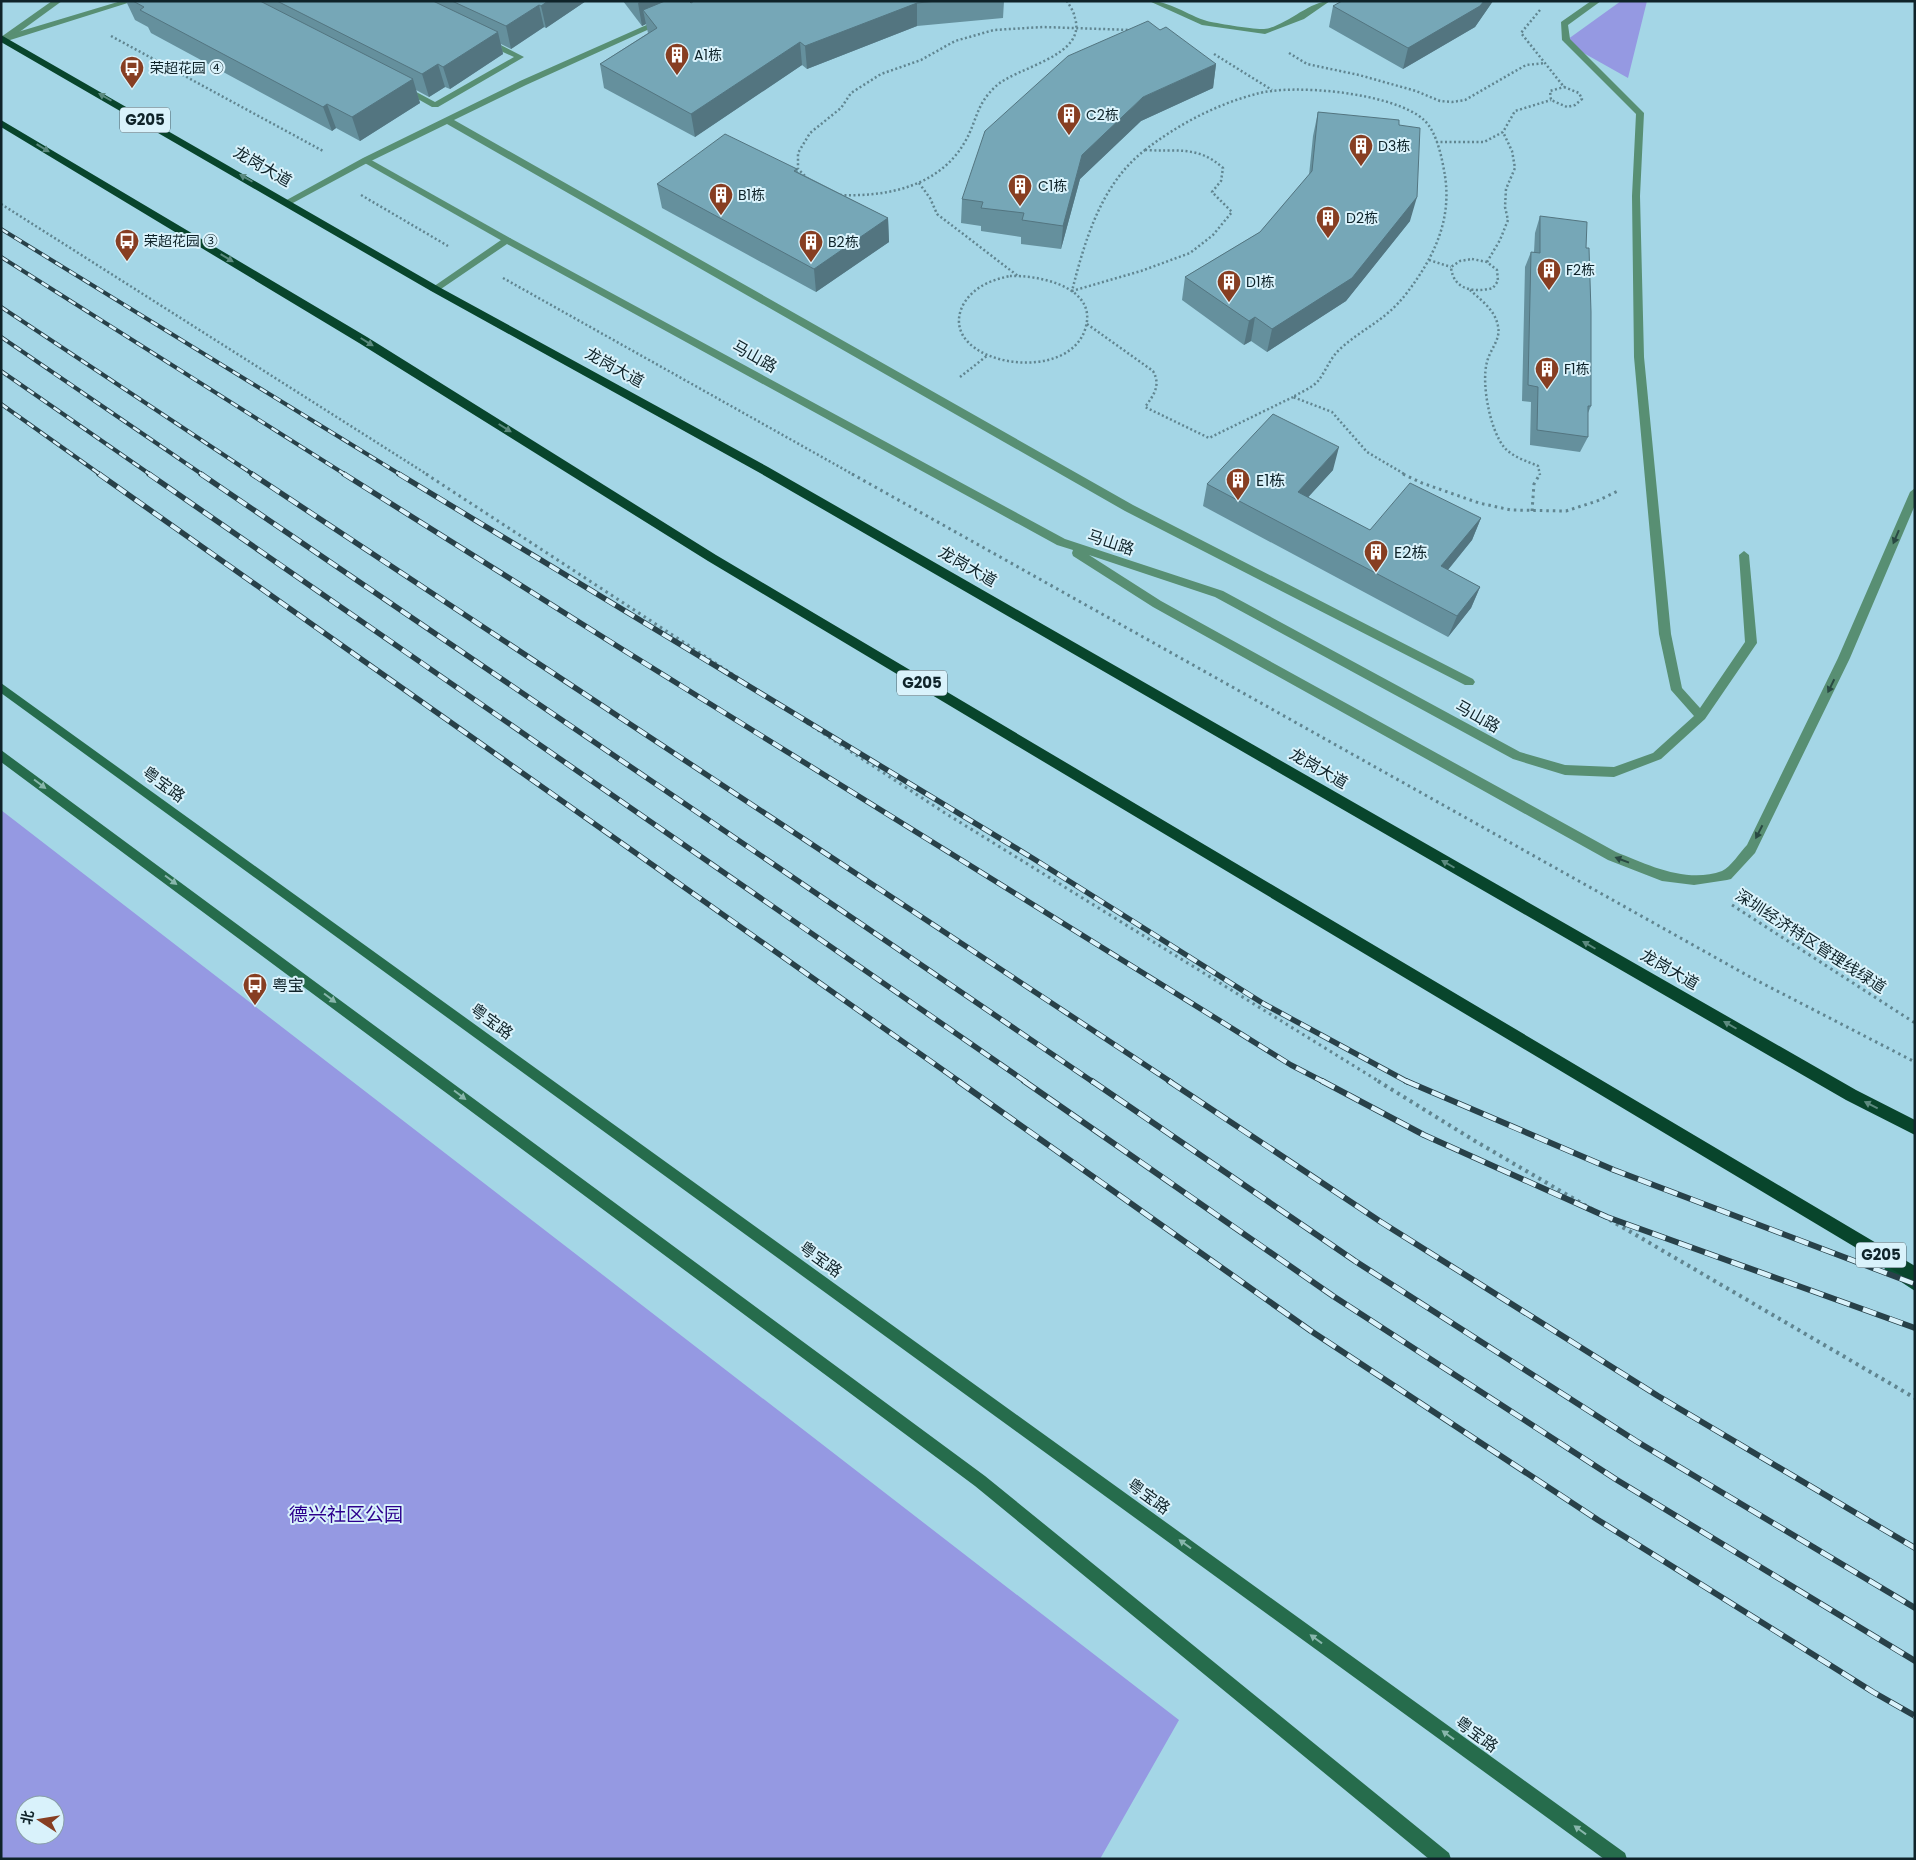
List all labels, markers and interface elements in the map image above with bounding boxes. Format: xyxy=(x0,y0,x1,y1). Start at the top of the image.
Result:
building icon: A1栋 xyxy=(664,42,690,76)
place label: A1栋 xyxy=(694,45,722,65)
bus stop icon: 荣超花园 ④ xyxy=(119,55,145,89)
place label: 荣超花园 ④ xyxy=(150,58,224,78)
one-way arrow xyxy=(98,93,111,102)
building icon: C2栋 xyxy=(1056,102,1082,136)
place label: C2栋 xyxy=(1086,105,1119,125)
road number: G205 xyxy=(120,108,170,132)
building icon: D3栋 xyxy=(1348,133,1374,167)
place label: D3栋 xyxy=(1378,136,1410,156)
street label: 龙岗大道 xyxy=(229,140,296,192)
one-way arrow xyxy=(37,143,50,152)
building icon: C1栋 xyxy=(1007,173,1033,207)
one-way arrow xyxy=(239,174,252,183)
place label: C1栋 xyxy=(1038,176,1067,196)
building icon: B1栋 xyxy=(708,182,734,216)
place label: B1栋 xyxy=(738,185,765,205)
building icon: D2栋 xyxy=(1315,205,1341,239)
place label: D2栋 xyxy=(1346,208,1378,228)
bus stop icon: 荣超花园 ③ xyxy=(114,228,140,262)
building icon: B2栋 xyxy=(798,229,824,263)
place label: 荣超花园 ③ xyxy=(144,231,218,251)
place label: B2栋 xyxy=(828,232,859,252)
one-way arrow xyxy=(221,254,234,263)
building icon: F2栋 xyxy=(1536,257,1562,291)
place label: F2栋 xyxy=(1566,260,1595,280)
building icon: D1栋 xyxy=(1216,269,1242,303)
place label: D1栋 xyxy=(1246,272,1274,292)
street label: 马山路 xyxy=(728,335,781,378)
one-way arrow xyxy=(360,337,373,347)
street label: 龙岗大道 xyxy=(581,342,648,393)
building icon: F1栋 xyxy=(1534,356,1560,390)
place label: F1栋 xyxy=(1564,359,1590,379)
one-way arrow xyxy=(498,423,511,433)
building icon: E1栋 xyxy=(1225,467,1251,501)
place label: E1栋 xyxy=(1256,469,1285,492)
street label: 马山路 xyxy=(1084,524,1137,561)
one-way arrow xyxy=(1891,530,1899,544)
building icon: E2栋 xyxy=(1363,539,1389,573)
street label: 龙岗大道 xyxy=(934,540,1001,592)
place label: E2栋 xyxy=(1394,541,1427,564)
road number: G205 xyxy=(897,670,947,696)
one-way arrow xyxy=(1826,679,1834,693)
street label: 马山路 xyxy=(1451,695,1504,738)
street label: 龙岗大道 xyxy=(1285,742,1352,794)
street label: 粤宝路 xyxy=(138,761,190,808)
one-way arrow xyxy=(33,778,46,789)
one-way arrow xyxy=(1755,825,1763,839)
one-way arrow xyxy=(1615,856,1630,864)
one-way arrow xyxy=(1441,859,1455,868)
one-way arrow xyxy=(164,875,177,886)
street label: 深圳经济特区管理线绿道 xyxy=(1731,884,1891,999)
one-way arrow xyxy=(1582,940,1596,949)
street label: 龙岗大道 xyxy=(1636,943,1703,995)
bus stop icon: 粤宝 xyxy=(242,972,268,1006)
place label: 粤宝 xyxy=(272,974,304,997)
one-way arrow xyxy=(323,993,337,1003)
street label: 粤宝路 xyxy=(466,998,518,1045)
one-way arrow xyxy=(1723,1021,1737,1030)
one-way arrow xyxy=(453,1090,467,1100)
one-way arrow xyxy=(1864,1101,1879,1109)
street label: 粤宝路 xyxy=(795,1236,847,1283)
road number: G205 xyxy=(1856,1242,1906,1268)
street label: 粤宝路 xyxy=(1123,1473,1175,1520)
park label: 德兴社区公园 xyxy=(289,1501,403,1528)
one-way arrow xyxy=(1178,1539,1192,1549)
one-way arrow xyxy=(1310,1635,1323,1645)
street label: 粤宝路 xyxy=(1451,1711,1503,1758)
one-way arrow xyxy=(1441,1730,1455,1740)
north arrow xyxy=(15,1795,65,1845)
text: 北 xyxy=(16,1808,39,1826)
one-way arrow xyxy=(1573,1825,1587,1835)

